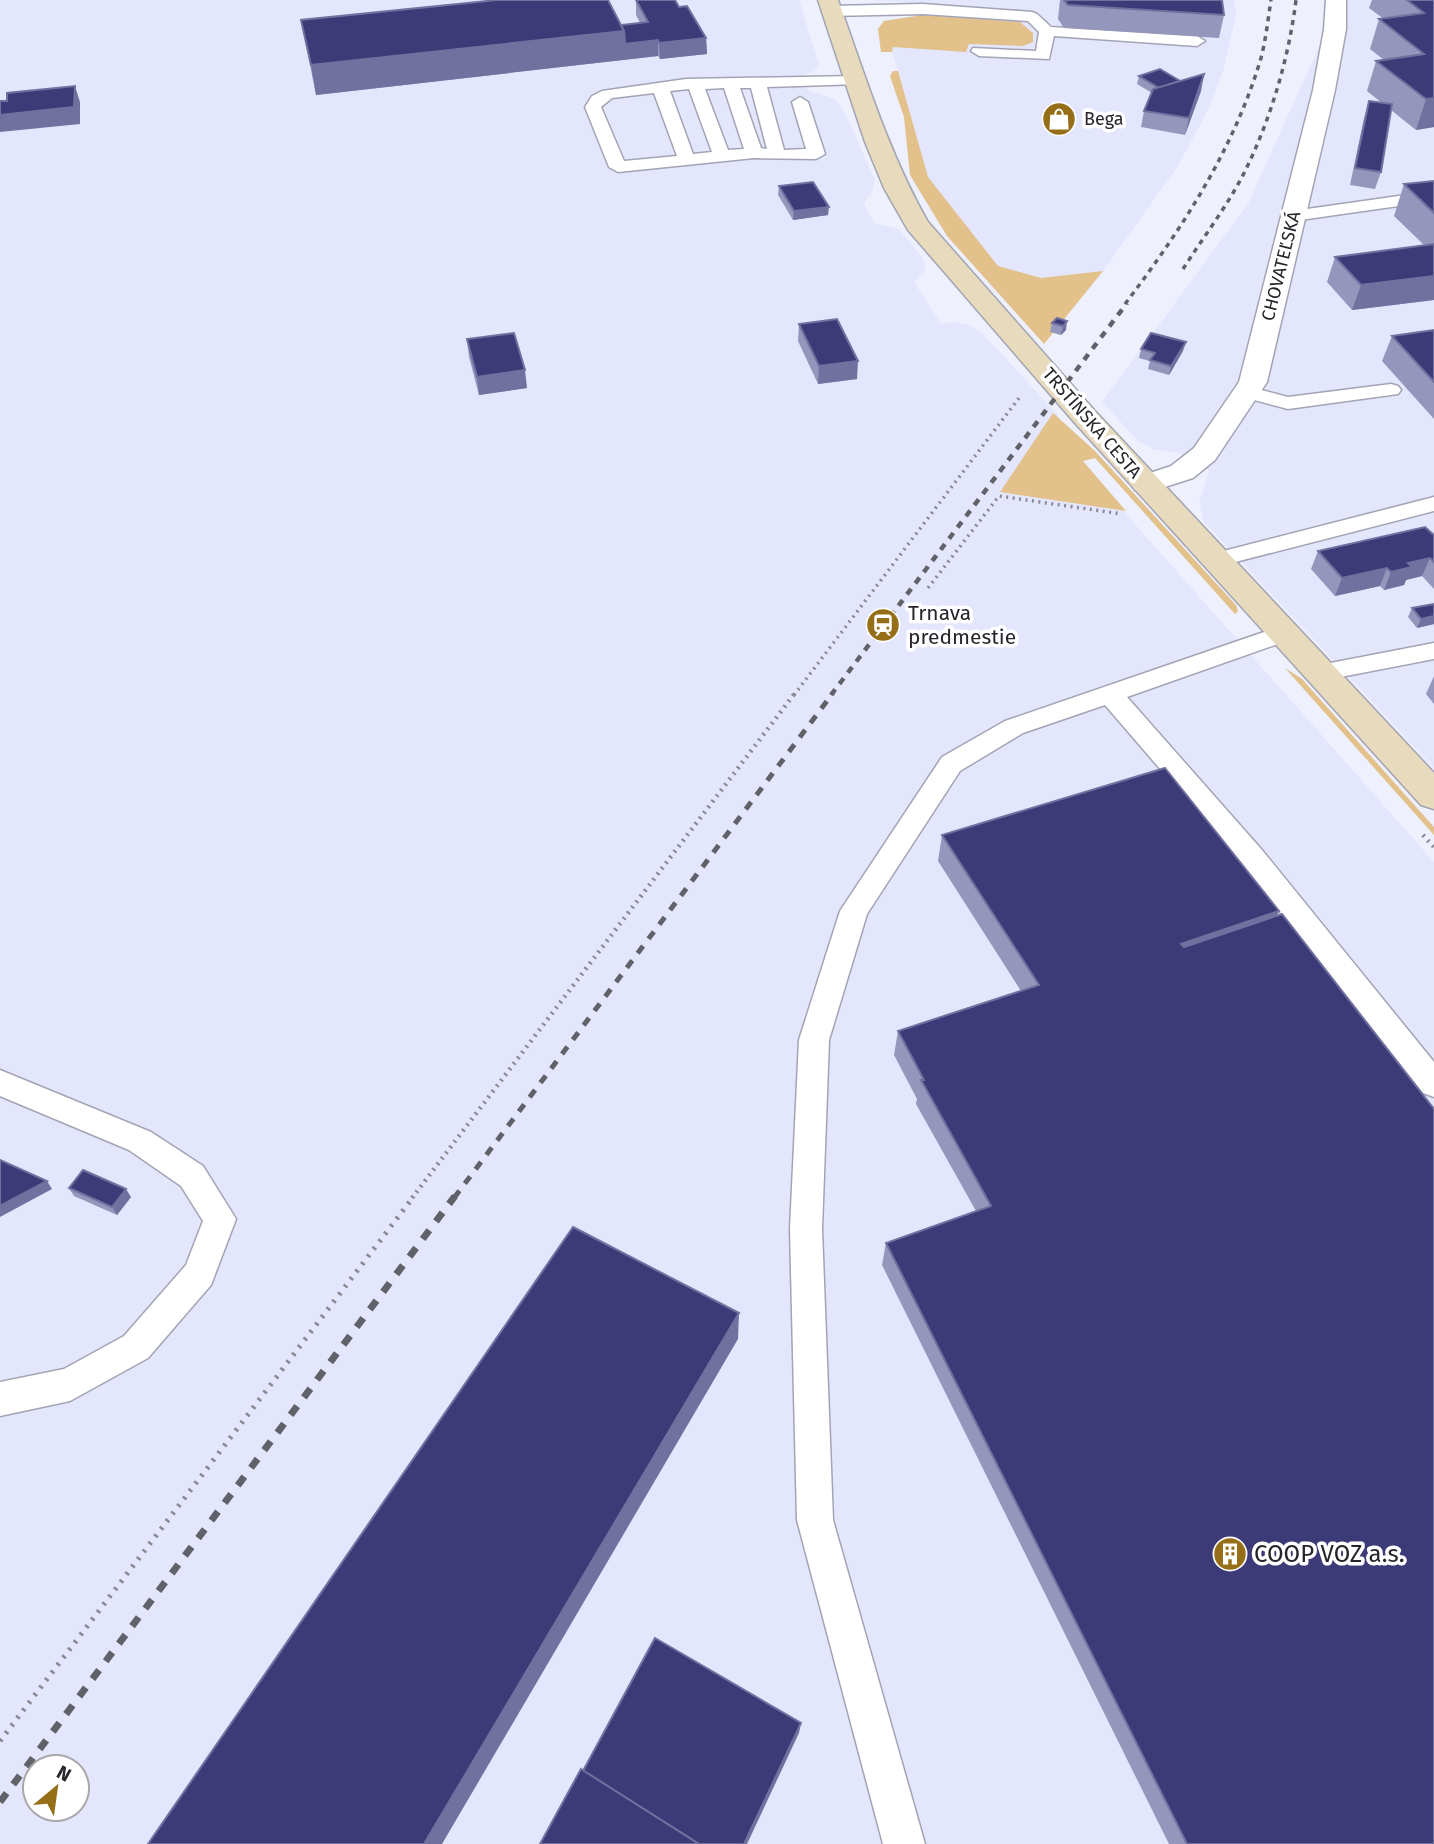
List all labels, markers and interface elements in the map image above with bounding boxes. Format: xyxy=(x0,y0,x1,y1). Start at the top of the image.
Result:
shop icon: Bega xyxy=(1040,100,1078,138)
place label: Bega xyxy=(1084,108,1124,130)
street label: CHOVATEĽSKÁ xyxy=(1256,208,1305,323)
street label: TRSTÍNSKA CESTA xyxy=(1038,362,1147,483)
place label: Trnava predmestie xyxy=(908,600,1016,650)
station icon: Trnava predmestie xyxy=(864,606,902,644)
building icon: COOP VOZ a.s. xyxy=(1211,1535,1249,1573)
place label: COOP VOZ a.s. xyxy=(1254,1540,1404,1568)
north arrow xyxy=(21,1753,91,1823)
text: N xyxy=(53,1760,75,1787)

